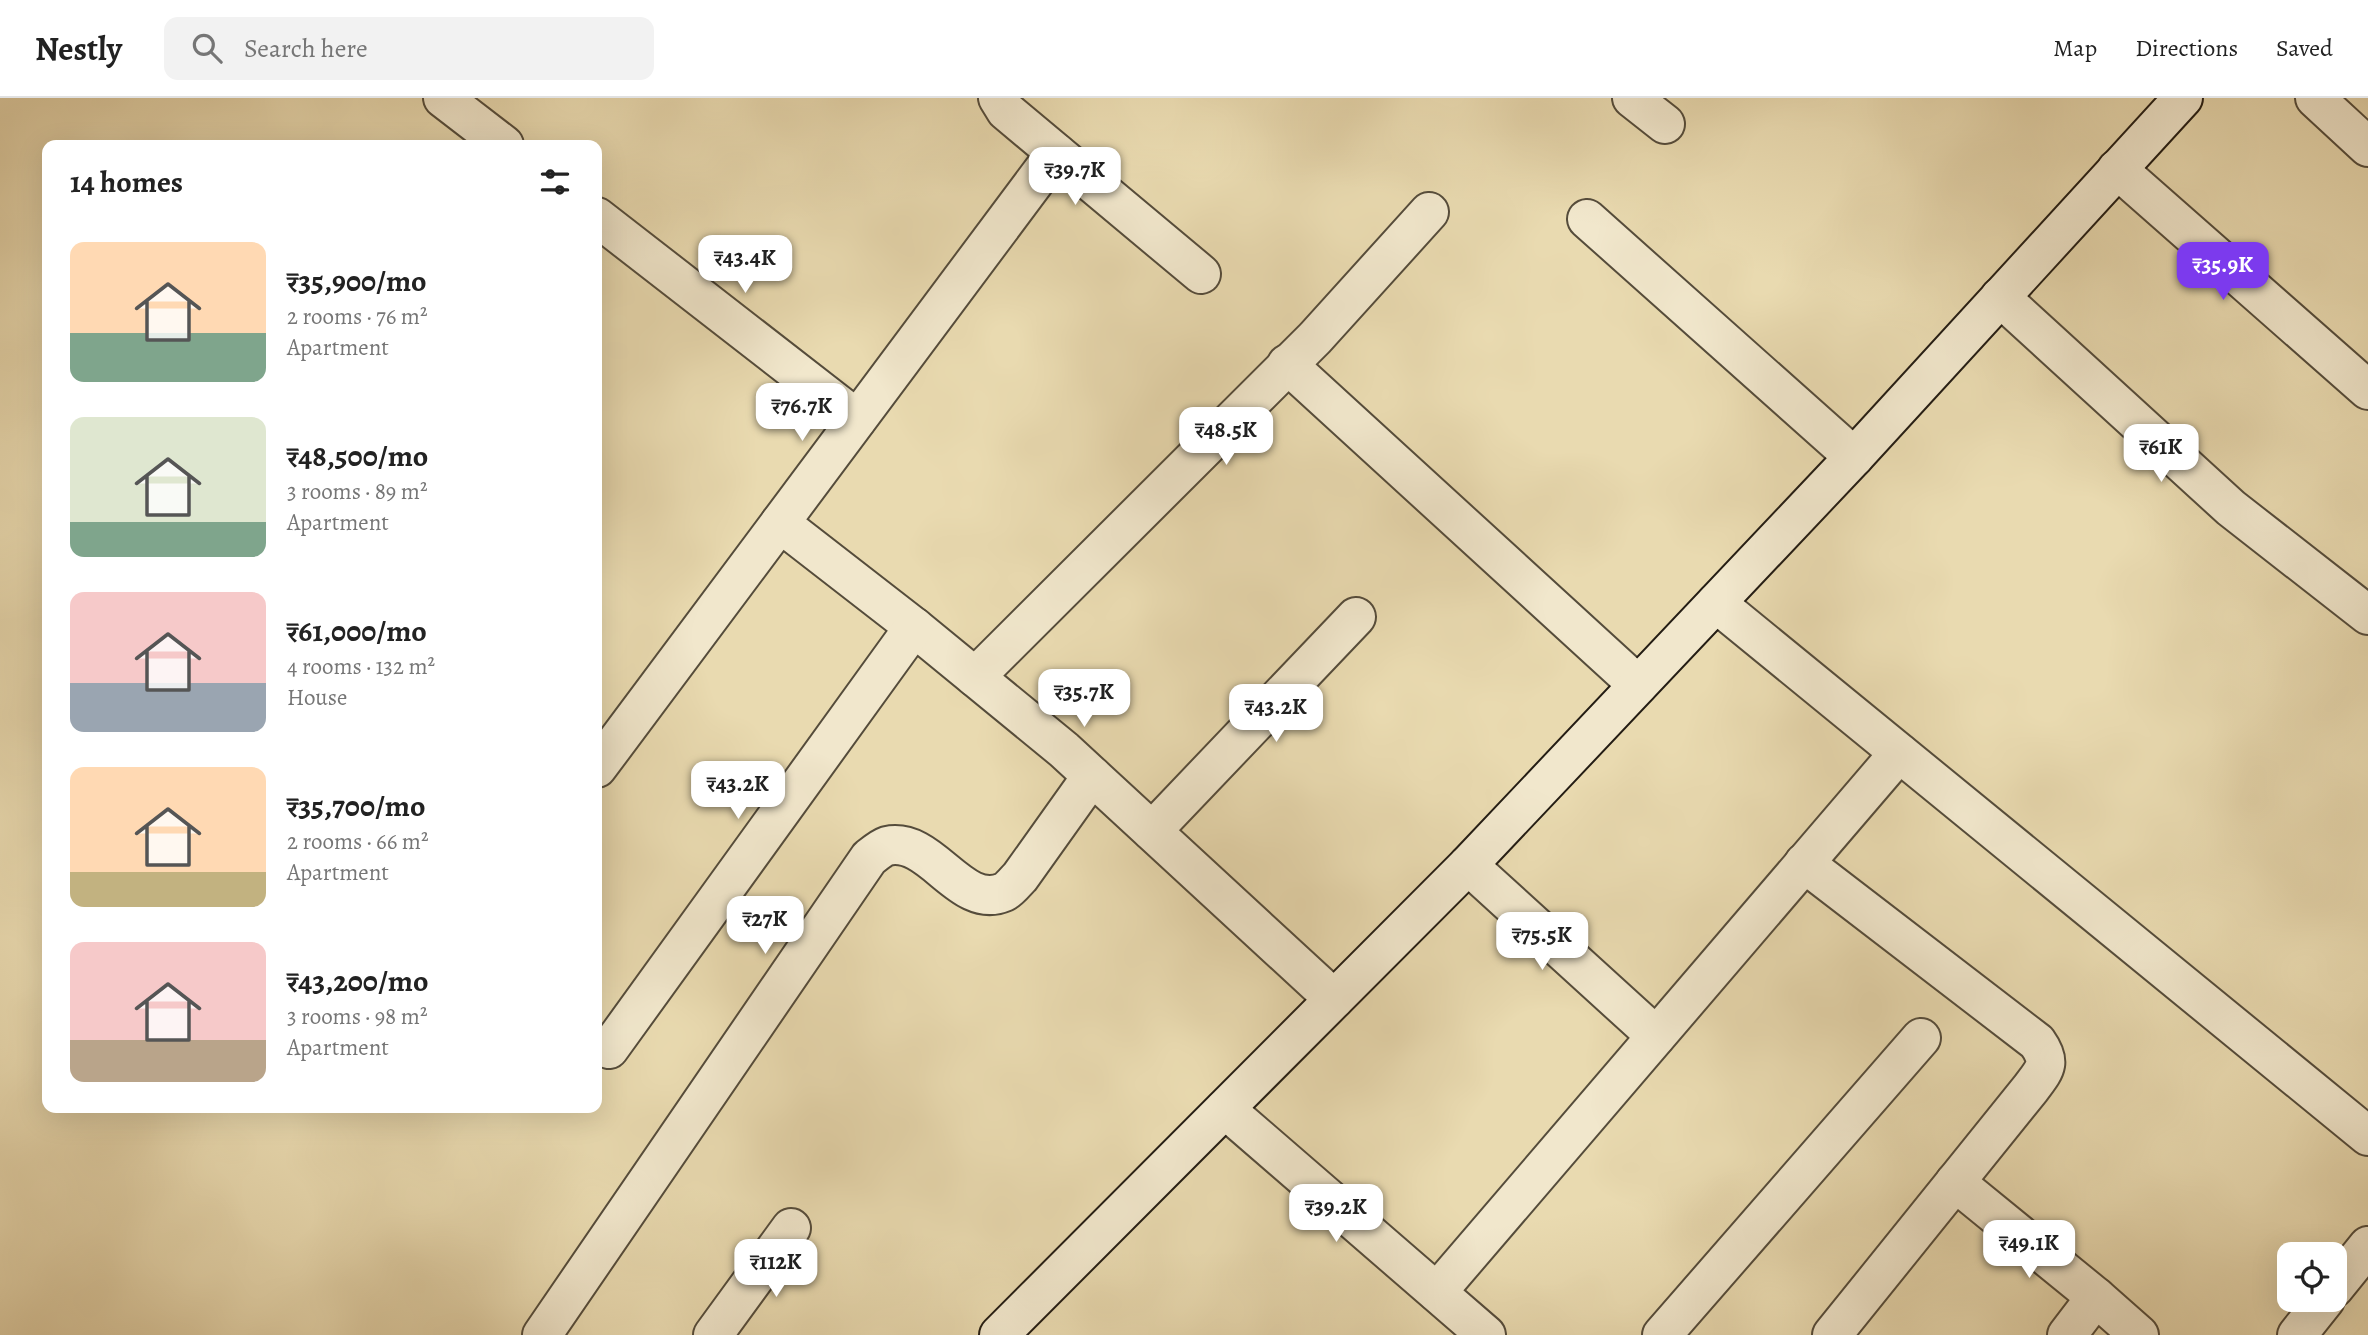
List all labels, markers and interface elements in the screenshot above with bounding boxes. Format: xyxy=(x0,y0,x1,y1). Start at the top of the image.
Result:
search box xyxy=(164,17,654,80)
text: Nestly xyxy=(35,26,122,71)
icon: search xyxy=(188,29,226,67)
text: Search here xyxy=(244,31,368,66)
text: Map xyxy=(2053,32,2097,64)
text: Directions xyxy=(2135,32,2238,64)
text: Saved xyxy=(2276,32,2333,64)
pin: ₹39.7K xyxy=(1018,148,1132,207)
text: ₹39.7K xyxy=(1045,154,1105,185)
text: 14 homes xyxy=(70,162,183,202)
icon: filters xyxy=(536,163,574,201)
pin: ₹43.4K xyxy=(688,236,802,295)
text: ₹43.4K xyxy=(714,242,776,273)
pin: ₹35.9K xyxy=(2166,242,2280,302)
text: ₹35.9K xyxy=(2193,249,2253,280)
text: ₹35,900/mo xyxy=(287,261,427,301)
icon: home xyxy=(126,270,210,354)
text: 2 rooms · 76 m² xyxy=(287,301,428,332)
text: Apartment xyxy=(287,332,389,363)
pin: ₹76.7K xyxy=(745,384,859,443)
text: ₹76.7K xyxy=(772,390,832,421)
pin: ₹48.5K xyxy=(1169,408,1283,467)
text: ₹48.5K xyxy=(1195,414,1257,445)
pin: ₹61K xyxy=(2120,424,2202,484)
text: ₹61K xyxy=(2140,431,2182,462)
text: ₹48,500/mo xyxy=(287,436,428,476)
icon: home xyxy=(126,445,210,529)
text: 3 rooms · 89 m² xyxy=(287,476,428,507)
text: Apartment xyxy=(287,507,389,538)
text: ₹61,000/mo xyxy=(287,611,427,651)
icon: home xyxy=(126,620,210,704)
text: 4 rooms · 132 m² xyxy=(287,651,435,682)
pin: ₹35.7K xyxy=(1027,670,1141,729)
text: ₹35.7K xyxy=(1054,676,1114,707)
text: House xyxy=(287,682,347,713)
pin: ₹43.2K xyxy=(1219,684,1333,744)
text: ₹43.2K xyxy=(1245,691,1307,722)
pin: ₹43.2K xyxy=(681,762,795,821)
text: ₹43.2K xyxy=(707,768,769,799)
text: ₹35,700/mo xyxy=(287,786,425,826)
icon: home xyxy=(126,795,210,879)
text: 2 rooms · 66 m² xyxy=(287,826,429,857)
text: Apartment xyxy=(287,857,389,888)
pin: ₹27K xyxy=(724,896,806,956)
text: ₹27K xyxy=(743,903,787,934)
pin: ₹75.5K xyxy=(1485,912,1599,972)
text: ₹75.5K xyxy=(1512,919,1572,950)
text: ₹43,200/mo xyxy=(287,961,428,1001)
icon: home xyxy=(126,970,210,1054)
text: 3 rooms · 98 m² xyxy=(287,1001,428,1032)
text: Apartment xyxy=(287,1032,389,1063)
pin: ₹39.2K xyxy=(1279,1184,1393,1244)
text: ₹39.2K xyxy=(1305,1191,1367,1222)
pin: ₹49.1K xyxy=(1972,1220,2086,1280)
text: ₹49.1K xyxy=(1999,1227,2059,1258)
pin: ₹112K xyxy=(727,1240,825,1299)
map controls xyxy=(2277,1242,2347,1312)
button: locate xyxy=(2277,1242,2347,1312)
text: ₹112K xyxy=(750,1246,802,1277)

